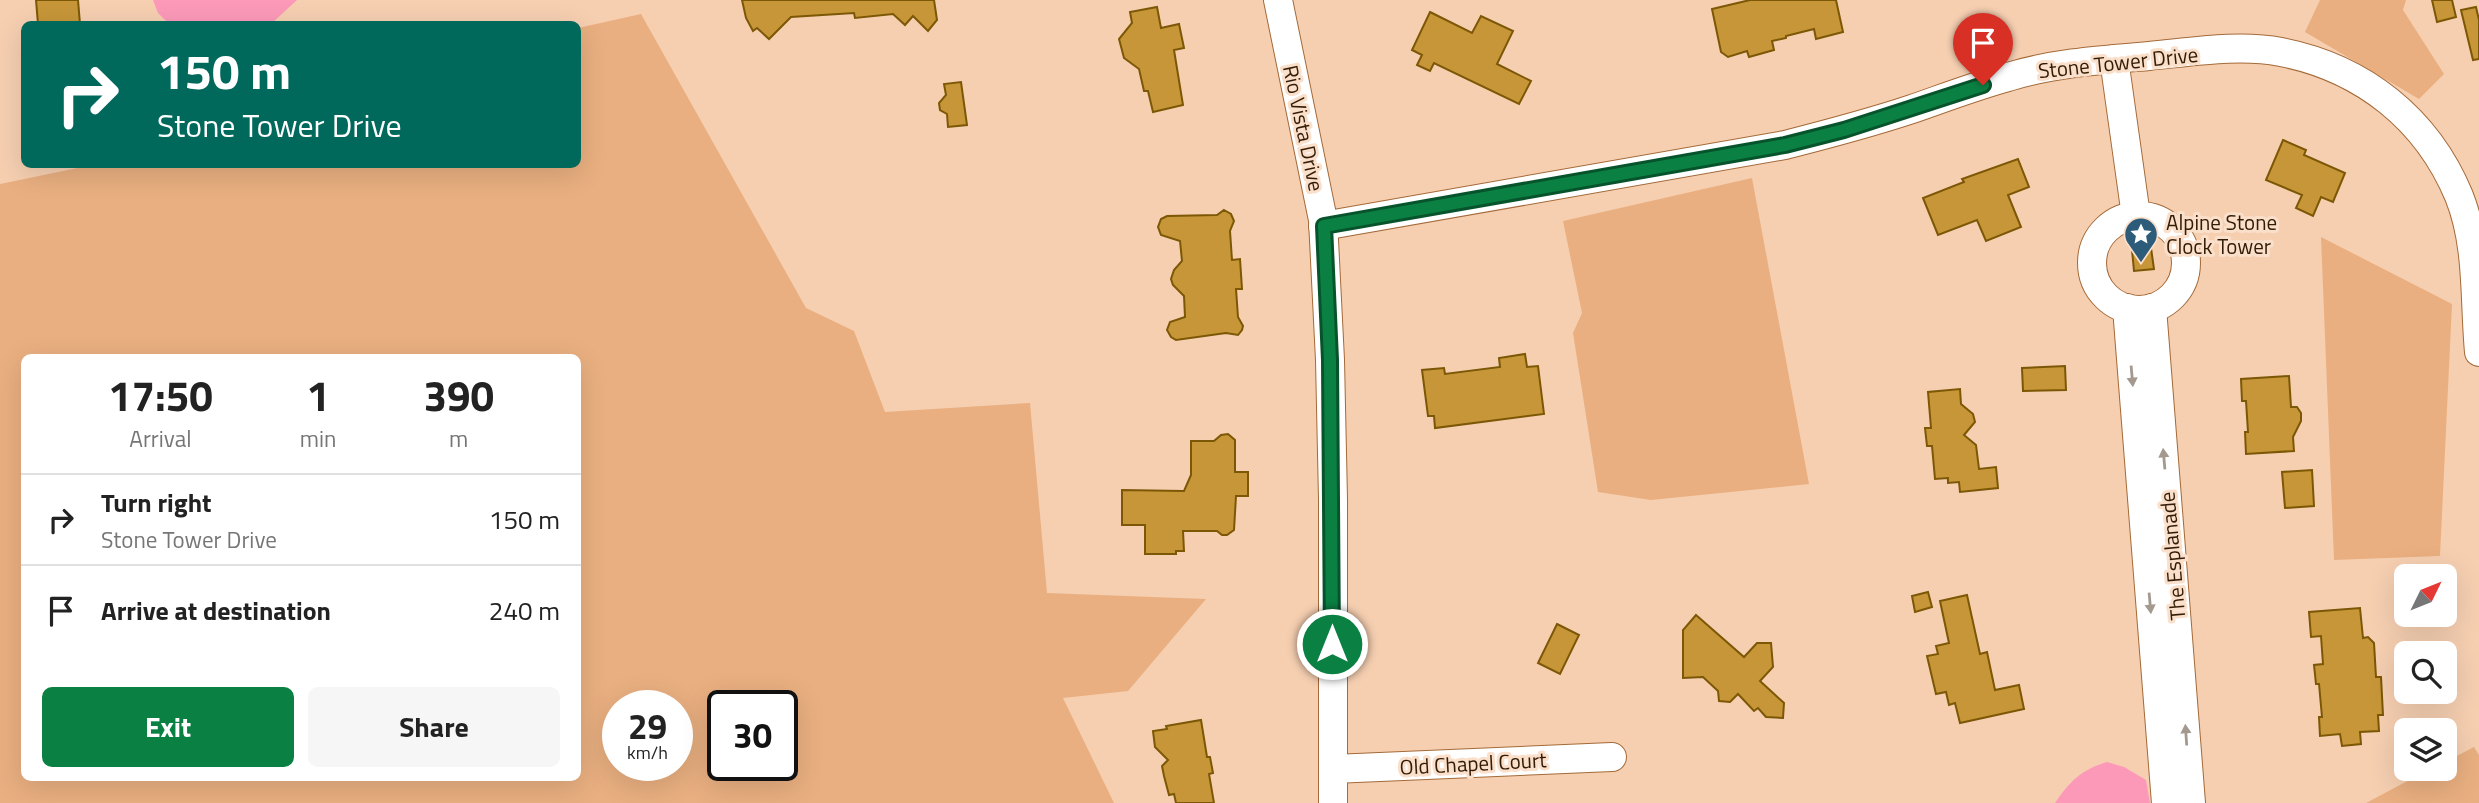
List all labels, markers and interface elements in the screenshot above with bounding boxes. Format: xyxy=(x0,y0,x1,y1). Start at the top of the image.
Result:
pin xyxy=(1953,13,2013,85)
icon: arrive xyxy=(1964,24,2002,62)
text: 150 m xyxy=(157,33,291,108)
street label: Stone Tower Drive xyxy=(2036,38,2200,86)
icon: right xyxy=(42,49,133,140)
street label: Rio Vista Drive xyxy=(1275,62,1333,194)
text: Stone Tower Drive xyxy=(157,101,402,149)
place label: Alpine Stone Clock Tower xyxy=(2166,206,2277,262)
place icon: Alpine Stone Clock Tower xyxy=(2122,215,2160,264)
text: 17:50 xyxy=(108,363,213,427)
text: 1 xyxy=(306,363,330,427)
text: 390 xyxy=(423,363,494,427)
one-way arrow xyxy=(2127,366,2138,388)
text: Arrival xyxy=(129,421,192,456)
text: min xyxy=(300,421,336,456)
text: m xyxy=(449,421,468,456)
one-way arrow xyxy=(2158,448,2169,470)
text: Turn right xyxy=(101,483,212,522)
street label: The Esplanade xyxy=(2150,490,2194,622)
text: 150 m xyxy=(489,500,560,539)
icon: right xyxy=(42,501,80,539)
text: Stone Tower Drive xyxy=(101,522,277,557)
north arrow xyxy=(2394,564,2457,626)
map controls xyxy=(2394,564,2457,781)
text: Arrive at destination xyxy=(101,591,331,630)
text: 240 m xyxy=(489,591,560,630)
icon: arrive xyxy=(42,592,80,630)
one-way arrow xyxy=(2145,592,2156,614)
position arrow xyxy=(1295,607,1369,681)
button: search xyxy=(2394,641,2457,704)
button: Exit xyxy=(42,687,294,767)
button: Share xyxy=(308,687,560,767)
speed limit sign: 30 xyxy=(707,690,798,781)
text: 29 xyxy=(628,699,667,753)
button: layers xyxy=(2394,718,2457,781)
one-way arrow xyxy=(2180,724,2191,746)
text: km/h xyxy=(627,739,668,766)
street label: Old Chapel Court xyxy=(1399,743,1548,783)

